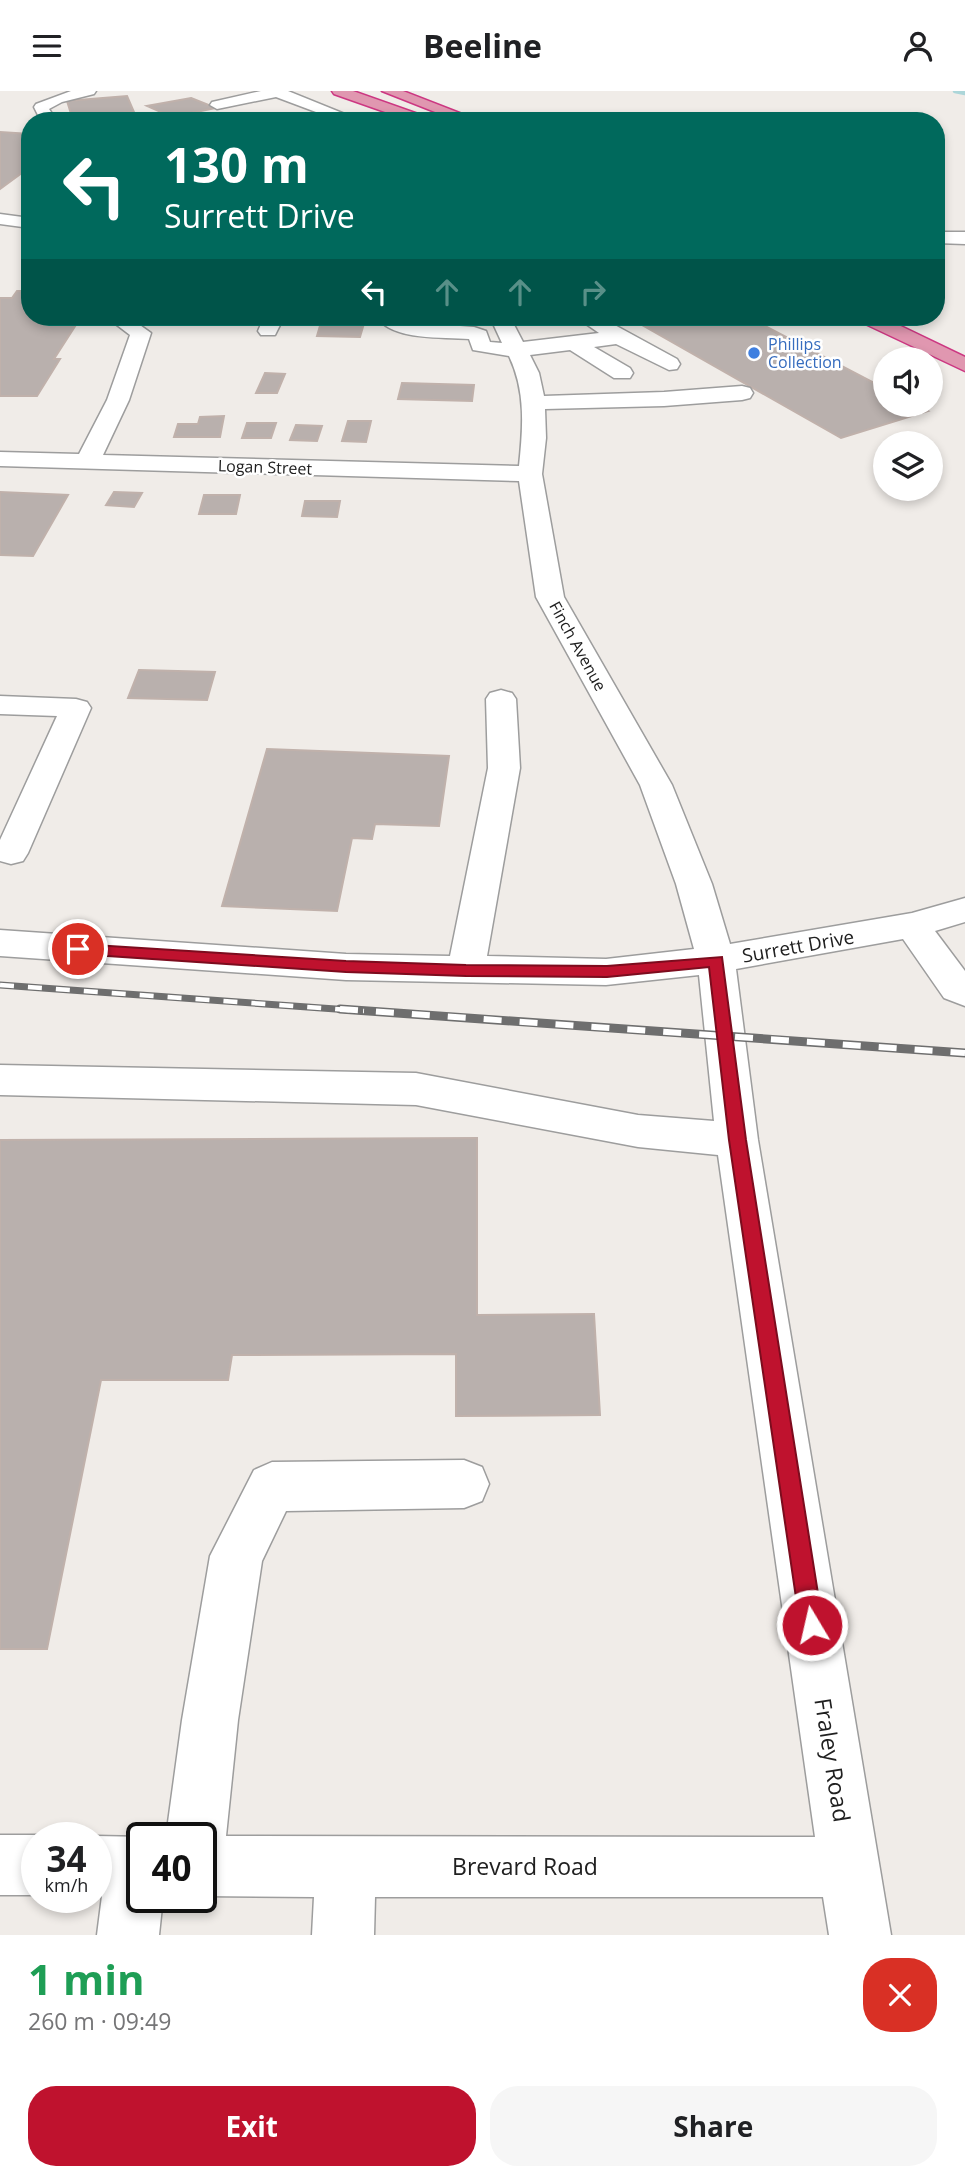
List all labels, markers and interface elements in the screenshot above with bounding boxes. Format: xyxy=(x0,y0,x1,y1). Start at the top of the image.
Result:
text: Beeline xyxy=(423,24,542,67)
icon: menu xyxy=(28,27,66,65)
icon: person xyxy=(899,27,937,65)
text: 130 m xyxy=(164,131,309,197)
icon: left xyxy=(49,140,140,231)
text: Surrett Drive xyxy=(164,194,355,237)
icon: left xyxy=(355,273,393,311)
icon: ahead xyxy=(428,273,466,311)
icon: ahead xyxy=(501,273,539,311)
icon: right xyxy=(574,273,612,311)
place label: Phillips Collection xyxy=(768,333,842,373)
marker: Phillips Collection xyxy=(746,345,762,361)
map controls xyxy=(873,347,943,501)
button: sound xyxy=(873,347,943,417)
button: layers xyxy=(873,431,943,501)
street label: Logan Street xyxy=(218,454,313,480)
street label: Finch Avenue xyxy=(544,597,612,695)
pin xyxy=(48,919,108,979)
street label: Surrett Drive xyxy=(740,923,856,969)
icon: arrive xyxy=(59,930,97,968)
position arrow xyxy=(775,1588,849,1662)
street label: Fraley Road xyxy=(807,1696,859,1824)
speed limit sign: 40 xyxy=(126,1822,217,1913)
text: 34 xyxy=(46,1835,87,1882)
street label: Brevard Road xyxy=(452,1850,598,1882)
text: km/h xyxy=(45,1873,88,1897)
text: 1 min xyxy=(28,1950,145,2007)
button: close xyxy=(863,1958,937,2032)
text: 260 m · 09:49 xyxy=(28,2005,171,2037)
button: Exit xyxy=(28,2086,476,2166)
button: Share xyxy=(490,2086,937,2166)

